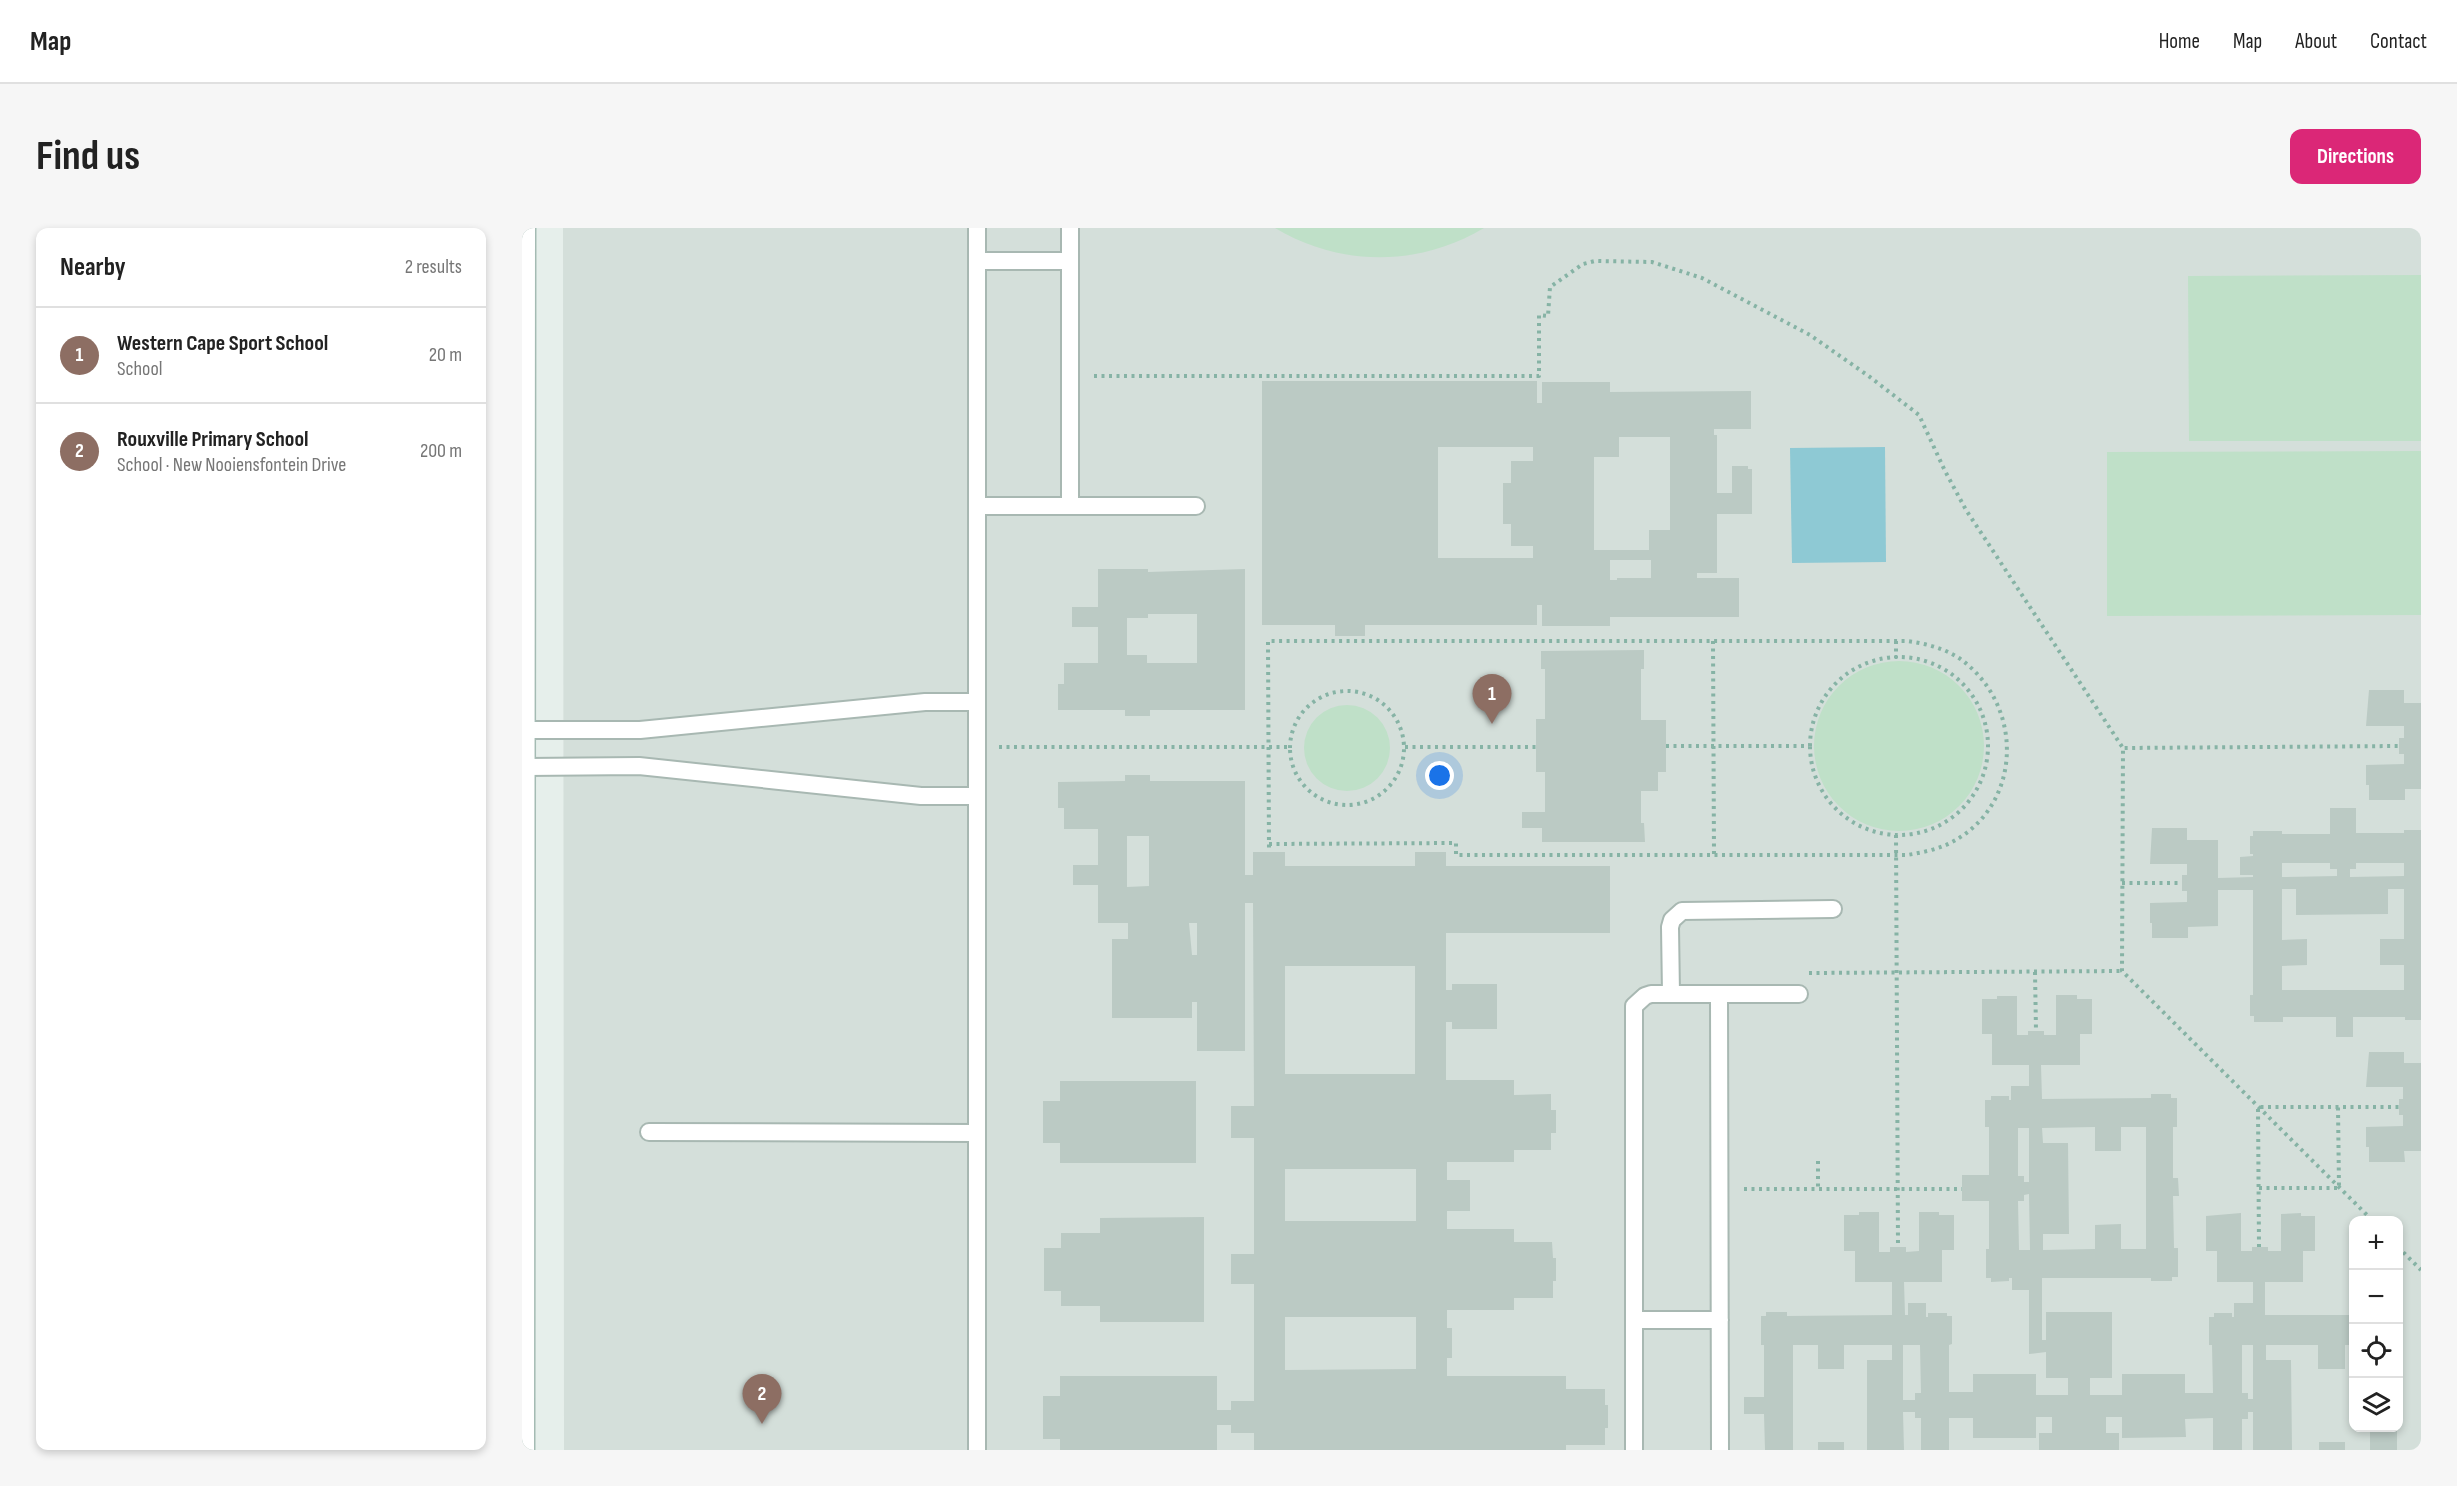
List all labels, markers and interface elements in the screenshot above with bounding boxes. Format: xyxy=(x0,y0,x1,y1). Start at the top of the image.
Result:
text: Map xyxy=(30,25,71,58)
text: Home xyxy=(2159,29,2200,54)
text: Map xyxy=(2233,29,2262,54)
text: About xyxy=(2295,29,2337,54)
text: Contact xyxy=(2370,29,2427,54)
button: Directions xyxy=(2290,129,2421,184)
text: Find us xyxy=(36,131,140,182)
text: Nearby xyxy=(60,252,126,283)
text: 2 results xyxy=(405,255,462,279)
text: Western Cape Sport School xyxy=(117,330,328,357)
text: 1 xyxy=(76,343,83,367)
text: 20 m xyxy=(429,343,462,367)
text: School xyxy=(117,357,162,381)
text: Rouxville Primary School xyxy=(117,426,308,453)
text: 2 xyxy=(75,439,84,463)
text: 200 m xyxy=(420,439,462,463)
text: School · New Nooiensfontein Drive xyxy=(117,453,346,477)
pin: 1 xyxy=(1472,674,1512,724)
your location xyxy=(1425,761,1454,790)
map controls xyxy=(2349,1216,2403,1432)
button: + xyxy=(2349,1216,2403,1270)
button: − xyxy=(2349,1270,2403,1324)
button: locate xyxy=(2349,1324,2403,1378)
pin: 2 xyxy=(742,1374,782,1424)
button: layers xyxy=(2349,1378,2403,1432)

